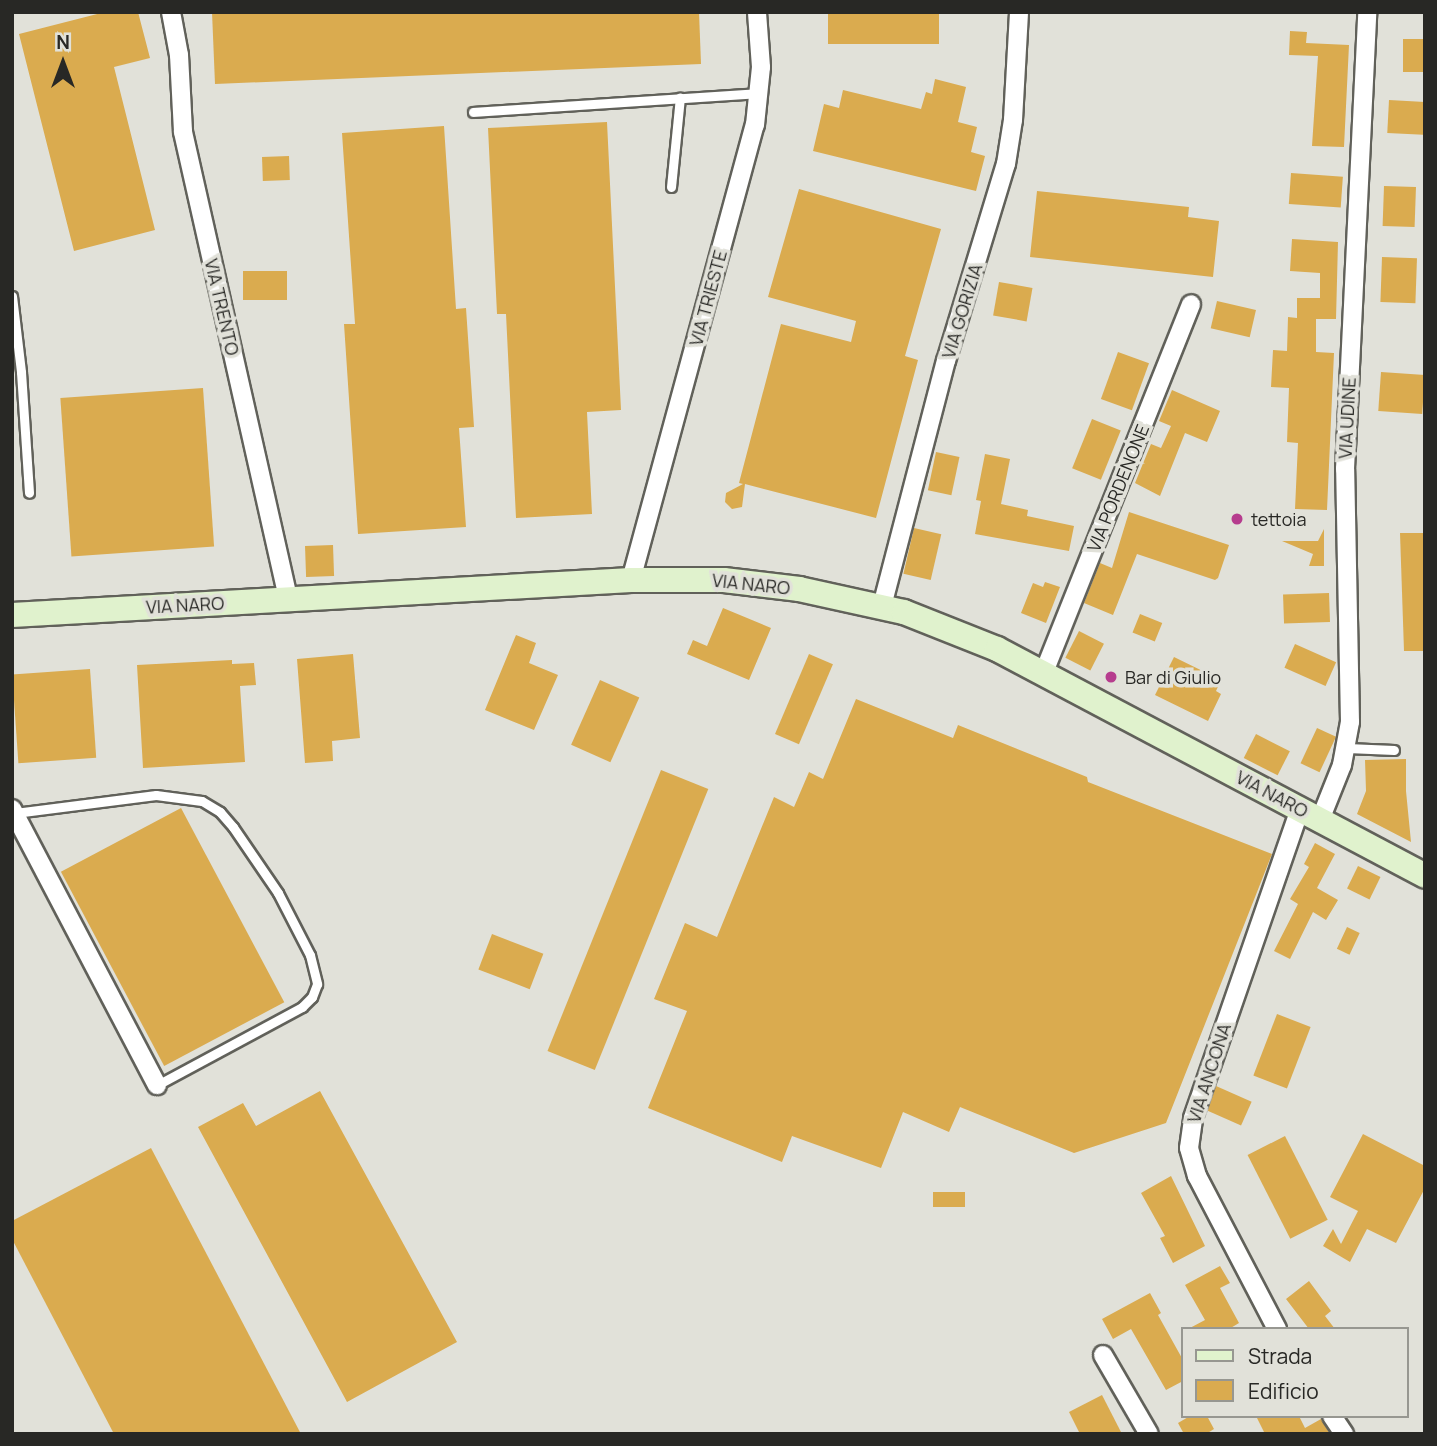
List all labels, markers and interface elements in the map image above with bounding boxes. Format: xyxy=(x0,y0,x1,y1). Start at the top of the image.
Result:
north arrow xyxy=(28,28,98,98)
text: N xyxy=(56,29,70,55)
street label: VIA TRIESTE xyxy=(685,248,731,348)
street label: VIA TRENTO xyxy=(200,257,244,357)
street label: VIA GORIZIA xyxy=(937,261,987,361)
street label: VIA UDINE xyxy=(1334,377,1360,459)
street label: VIA PORDENONE xyxy=(1083,421,1153,555)
place label: tettoia xyxy=(1251,508,1307,530)
marker: tettoia xyxy=(1229,511,1245,527)
street label: VIA NARO xyxy=(711,569,791,599)
street label: VIA NARO xyxy=(145,592,225,618)
place label: Bar di Giulio xyxy=(1125,666,1221,688)
marker: Bar di Giulio xyxy=(1103,669,1119,685)
street label: VIA NARO xyxy=(1232,766,1312,822)
street label: VIA ANCONA xyxy=(1183,1020,1235,1126)
legend xyxy=(1182,1327,1409,1418)
text: Strada xyxy=(1248,1342,1312,1370)
text: Edificio xyxy=(1248,1377,1319,1405)

